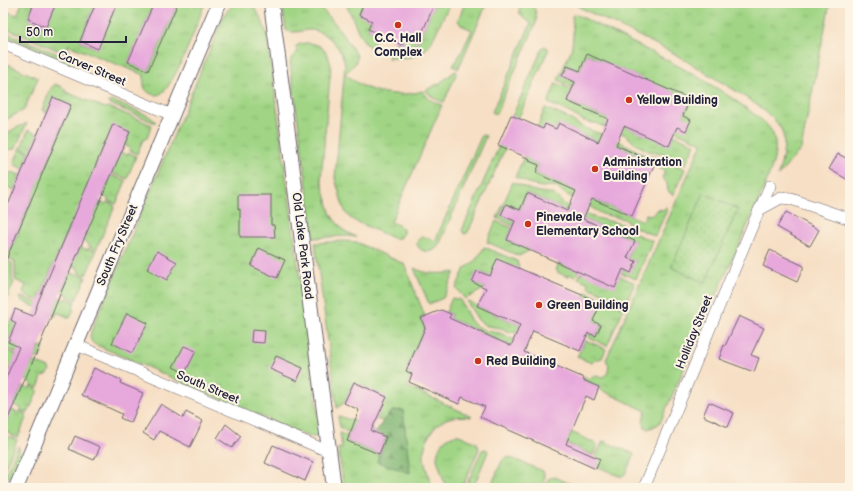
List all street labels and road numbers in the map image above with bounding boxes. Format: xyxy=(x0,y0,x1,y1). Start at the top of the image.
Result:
street label: Carver Street xyxy=(55,47,128,90)
street label: Old Lake Park Road xyxy=(289,192,317,300)
street label: South Fry Street xyxy=(94,202,141,288)
street label: Holliday Street xyxy=(673,293,716,371)
street label: South Street xyxy=(174,367,242,408)

